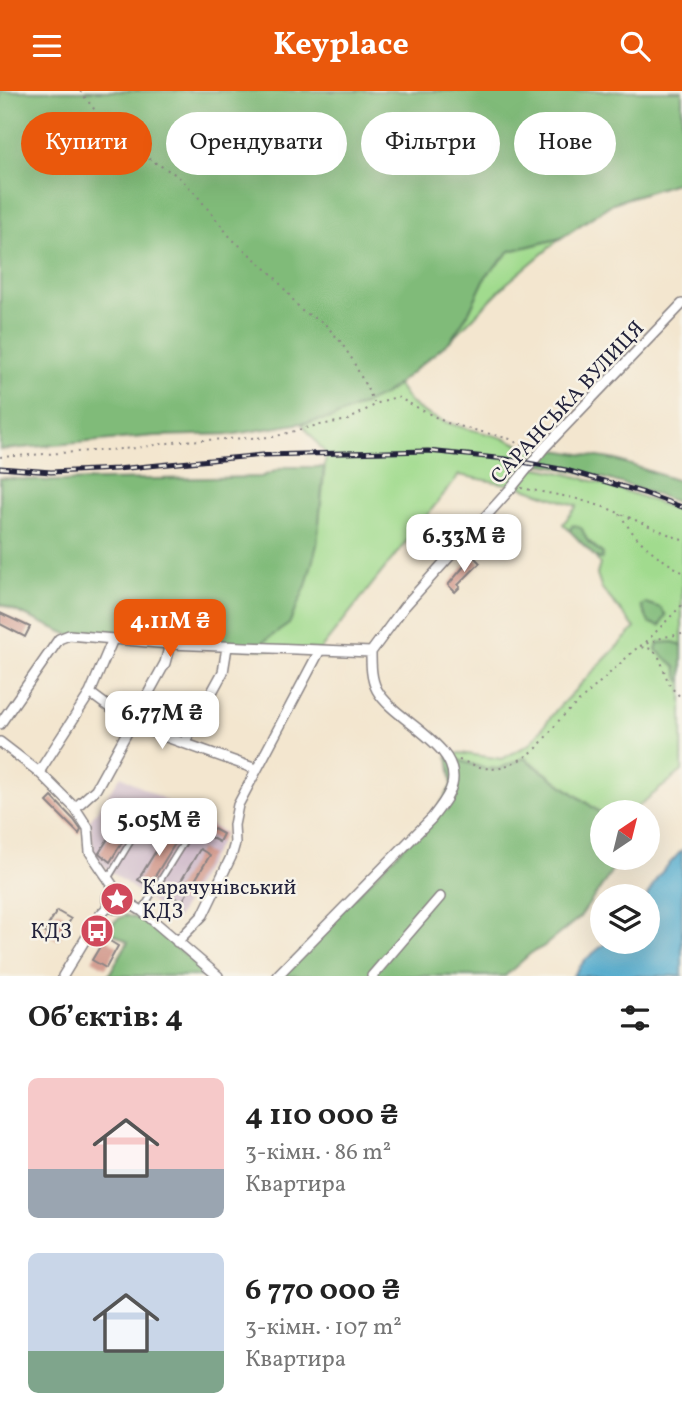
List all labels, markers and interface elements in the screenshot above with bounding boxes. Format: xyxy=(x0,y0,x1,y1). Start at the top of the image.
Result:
text: Keyplace xyxy=(273,24,409,68)
icon: menu xyxy=(28,27,66,65)
icon: search xyxy=(616,27,654,65)
chip: Купити xyxy=(21,112,152,175)
chip: Орендувати xyxy=(166,112,347,175)
chip: Фільтри xyxy=(361,112,500,175)
chip: Нове xyxy=(514,112,616,175)
street label: САРАНСЬКА ВУЛИЦЯ xyxy=(485,315,652,491)
pin: 6.33M ₴ xyxy=(399,515,529,574)
text: 6.33M ₴ xyxy=(422,521,506,553)
pin: 4.11M ₴ xyxy=(105,599,235,659)
text: 4.11M ₴ xyxy=(130,606,210,638)
pin: 6.77M ₴ xyxy=(97,691,227,751)
text: 6.77M ₴ xyxy=(121,698,203,730)
pin: 5.05M ₴ xyxy=(94,799,224,858)
north arrow xyxy=(590,800,660,870)
map controls xyxy=(590,800,660,954)
text: 5.05M ₴ xyxy=(117,805,201,837)
place label: Карачунівський КДЗ xyxy=(142,874,296,927)
place icon: Карачунівський КДЗ xyxy=(98,880,136,918)
button: layers xyxy=(590,884,660,954)
bus stop icon: КДЗ xyxy=(78,912,116,950)
place label: КДЗ xyxy=(31,918,72,947)
text: Об’єктів: 4 xyxy=(28,997,183,1039)
icon: filters xyxy=(616,999,654,1037)
text: 4 110 000 ₴ xyxy=(245,1095,399,1137)
icon: home xyxy=(84,1106,168,1190)
text: 3-кімн. · 86 m² xyxy=(245,1137,391,1169)
text: Квартира xyxy=(245,1169,346,1201)
text: 6 770 000 ₴ xyxy=(245,1270,400,1312)
icon: home xyxy=(84,1281,168,1365)
text: 3-кімн. · 107 m² xyxy=(245,1312,402,1344)
text: Квартира xyxy=(245,1344,346,1376)

